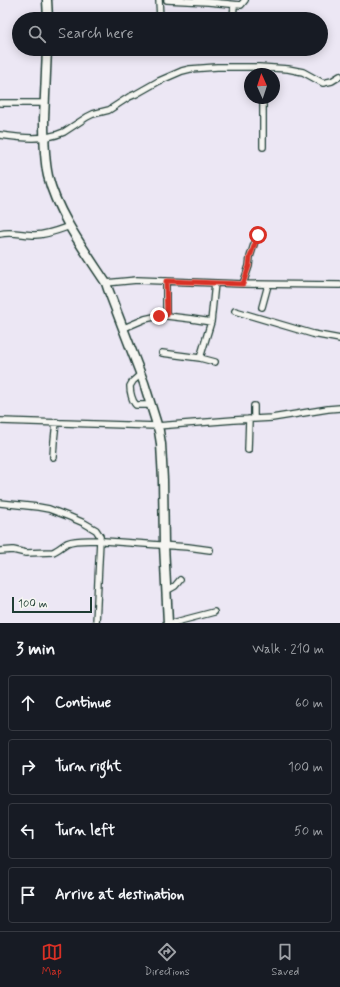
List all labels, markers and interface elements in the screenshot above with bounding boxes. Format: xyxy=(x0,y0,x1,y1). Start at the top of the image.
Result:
search box xyxy=(12,12,328,56)
icon: search xyxy=(26,23,48,45)
text: Search here xyxy=(58,24,134,44)
north arrow xyxy=(244,68,280,104)
route start xyxy=(249,226,267,244)
route end xyxy=(150,307,168,325)
scale bar xyxy=(12,595,92,614)
text: 100 m xyxy=(18,597,48,611)
text: 3 min xyxy=(16,638,55,660)
text: Walk · 210 m xyxy=(252,641,324,658)
icon: ahead xyxy=(17,692,39,714)
text: Continue xyxy=(55,693,111,713)
text: 60 m xyxy=(295,695,323,712)
icon: right xyxy=(17,756,39,778)
text: Turn right xyxy=(55,757,122,777)
text: 100 m xyxy=(288,759,323,776)
icon: left xyxy=(17,820,39,842)
text: Turn left xyxy=(55,821,115,841)
text: 50 m xyxy=(294,823,323,840)
icon: arrive xyxy=(17,884,39,906)
text: Arrive at destination xyxy=(55,885,184,905)
tab: Map xyxy=(41,941,63,979)
tab: Directions xyxy=(144,941,190,979)
tab: Saved xyxy=(271,941,299,979)

